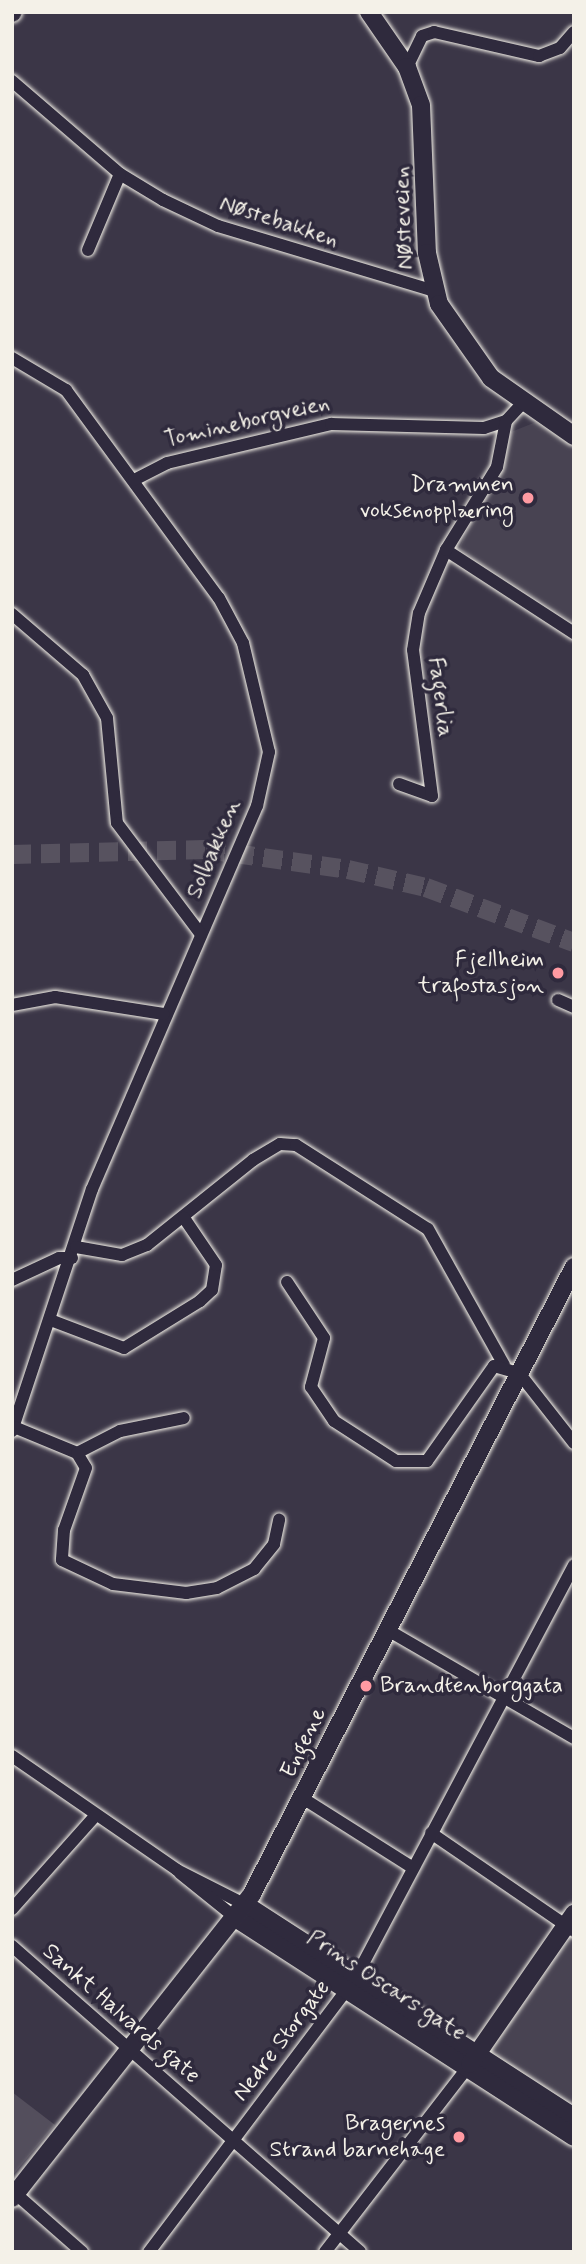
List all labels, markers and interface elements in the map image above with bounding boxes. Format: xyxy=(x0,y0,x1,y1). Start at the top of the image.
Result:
street label: Nøsteveien xyxy=(388,166,420,270)
street label: Nøstebakken xyxy=(216,190,342,254)
street label: Tomineborgveien xyxy=(162,390,332,454)
place label: Drammen voksenopplæring xyxy=(359,471,514,525)
marker: Drammen voksenopplæring xyxy=(520,490,536,506)
street label: Fagerlia xyxy=(421,655,459,739)
street label: Solbakken xyxy=(181,795,247,903)
place label: Fjellheim trafostasjon xyxy=(418,946,544,1000)
marker: Fjellheim trafostasjon xyxy=(550,965,566,981)
place label: Brandtenborggata xyxy=(380,1672,563,1700)
marker: Brandtenborggata xyxy=(358,1678,374,1694)
street label: Engene xyxy=(275,1703,333,1783)
street label: Prins Oscars gate xyxy=(304,1926,468,2046)
street label: Sankt Halvards gate xyxy=(37,1939,205,2089)
street label: Nedre Storgate xyxy=(227,1975,337,2107)
place label: Bragernes Strand barnehage xyxy=(264,2110,445,2164)
marker: Bragernes Strand barnehage xyxy=(451,2129,467,2145)

